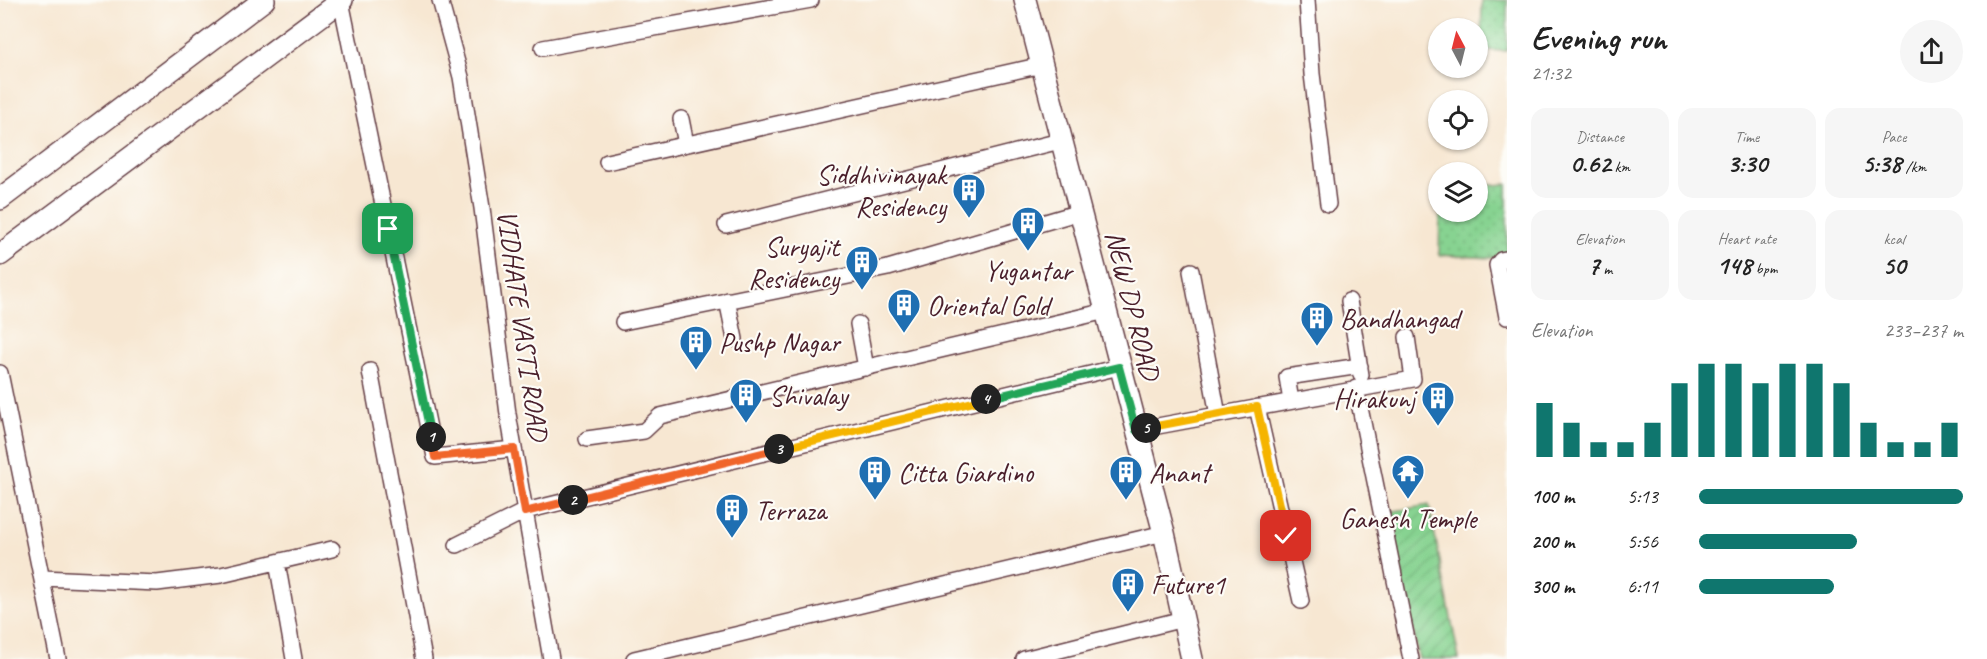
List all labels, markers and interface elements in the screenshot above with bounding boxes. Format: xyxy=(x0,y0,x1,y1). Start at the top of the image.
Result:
text: Evening run xyxy=(1531,17,1666,59)
north arrow xyxy=(1428,18,1488,78)
map controls xyxy=(1428,18,1488,222)
button: share xyxy=(1900,20,1963,83)
text: 21:32 xyxy=(1531,61,1571,86)
button: locate xyxy=(1428,90,1488,150)
text: Distance xyxy=(1576,127,1624,147)
text: Time xyxy=(1735,127,1759,147)
text: Pace xyxy=(1882,127,1906,147)
text: 0.62 xyxy=(1570,147,1611,180)
text: 3:30 xyxy=(1727,147,1767,180)
text: 5:38 xyxy=(1862,147,1902,180)
place label: Siddhivinayak Residency xyxy=(816,157,949,224)
text: km xyxy=(1611,157,1630,177)
text: /km xyxy=(1902,157,1926,177)
button: layers xyxy=(1428,162,1488,222)
building icon: Siddhivinayak Residency xyxy=(951,172,987,219)
pin xyxy=(362,203,413,254)
building icon: Yugantar xyxy=(1010,205,1046,252)
street label: VIDHATE VASTI ROAD xyxy=(490,208,557,445)
icon: arrive xyxy=(371,212,404,245)
street label: NEW DP ROAD xyxy=(1098,227,1169,386)
place label: Suryajit Residency xyxy=(748,229,842,296)
text: Elevation xyxy=(1575,229,1625,249)
text: Heart rate xyxy=(1718,229,1776,249)
text: kcal xyxy=(1883,229,1905,249)
building icon: Suryajit Residency xyxy=(844,244,880,291)
text: 7 xyxy=(1588,249,1599,282)
text: 148 xyxy=(1717,249,1752,282)
text: 50 xyxy=(1883,249,1905,282)
place label: Yugantar xyxy=(984,253,1075,288)
text: m xyxy=(1599,259,1612,279)
text: bpm xyxy=(1752,259,1777,279)
building icon: Oriental Gold xyxy=(886,287,922,334)
place label: Oriental Gold xyxy=(927,288,1054,323)
building icon: Bandhangad xyxy=(1299,300,1335,347)
place label: Bandhangad xyxy=(1340,301,1463,336)
text: Elevation xyxy=(1531,318,1593,343)
text: 233–237 m xyxy=(1884,318,1963,343)
building icon: Pushp Nagar xyxy=(678,324,714,371)
place label: Pushp Nagar xyxy=(719,325,842,360)
building icon: Shivalay xyxy=(728,377,764,424)
place label: Shivalay xyxy=(769,378,850,413)
building icon: Hirakunj xyxy=(1420,380,1456,427)
place label: Hirakunj xyxy=(1334,381,1418,416)
pin: 4 xyxy=(971,384,1001,414)
text: 4 xyxy=(982,389,990,409)
pin: 5 xyxy=(1131,413,1161,443)
text: 5 xyxy=(1143,418,1149,438)
pin: 1 xyxy=(416,422,446,452)
text: 1 xyxy=(427,427,435,447)
pin: 3 xyxy=(764,434,794,464)
text: 3 xyxy=(775,439,783,459)
temple icon: Ganesh Temple xyxy=(1390,453,1426,500)
building icon: Citta Giardino xyxy=(857,454,893,501)
building icon: Anant xyxy=(1108,454,1144,501)
place label: Citta Giardino xyxy=(898,455,1035,490)
place label: Anant xyxy=(1149,455,1213,490)
text: 100 m xyxy=(1531,484,1574,509)
text: 5:13 xyxy=(1627,484,1658,509)
pin: 2 xyxy=(558,485,588,515)
text: 2 xyxy=(569,490,577,510)
building icon: Terraza xyxy=(714,492,750,539)
place label: Terraza xyxy=(755,493,829,528)
place label: Ganesh Temple xyxy=(1340,501,1478,536)
pin xyxy=(1260,510,1311,561)
icon: check xyxy=(1269,519,1302,552)
text: 200 m xyxy=(1531,529,1574,554)
text: 5:56 xyxy=(1627,529,1658,554)
building icon: Future1 xyxy=(1110,566,1146,613)
place label: Future1 xyxy=(1151,567,1227,602)
text: 300 m xyxy=(1531,574,1574,599)
text: 6:11 xyxy=(1627,574,1658,599)

